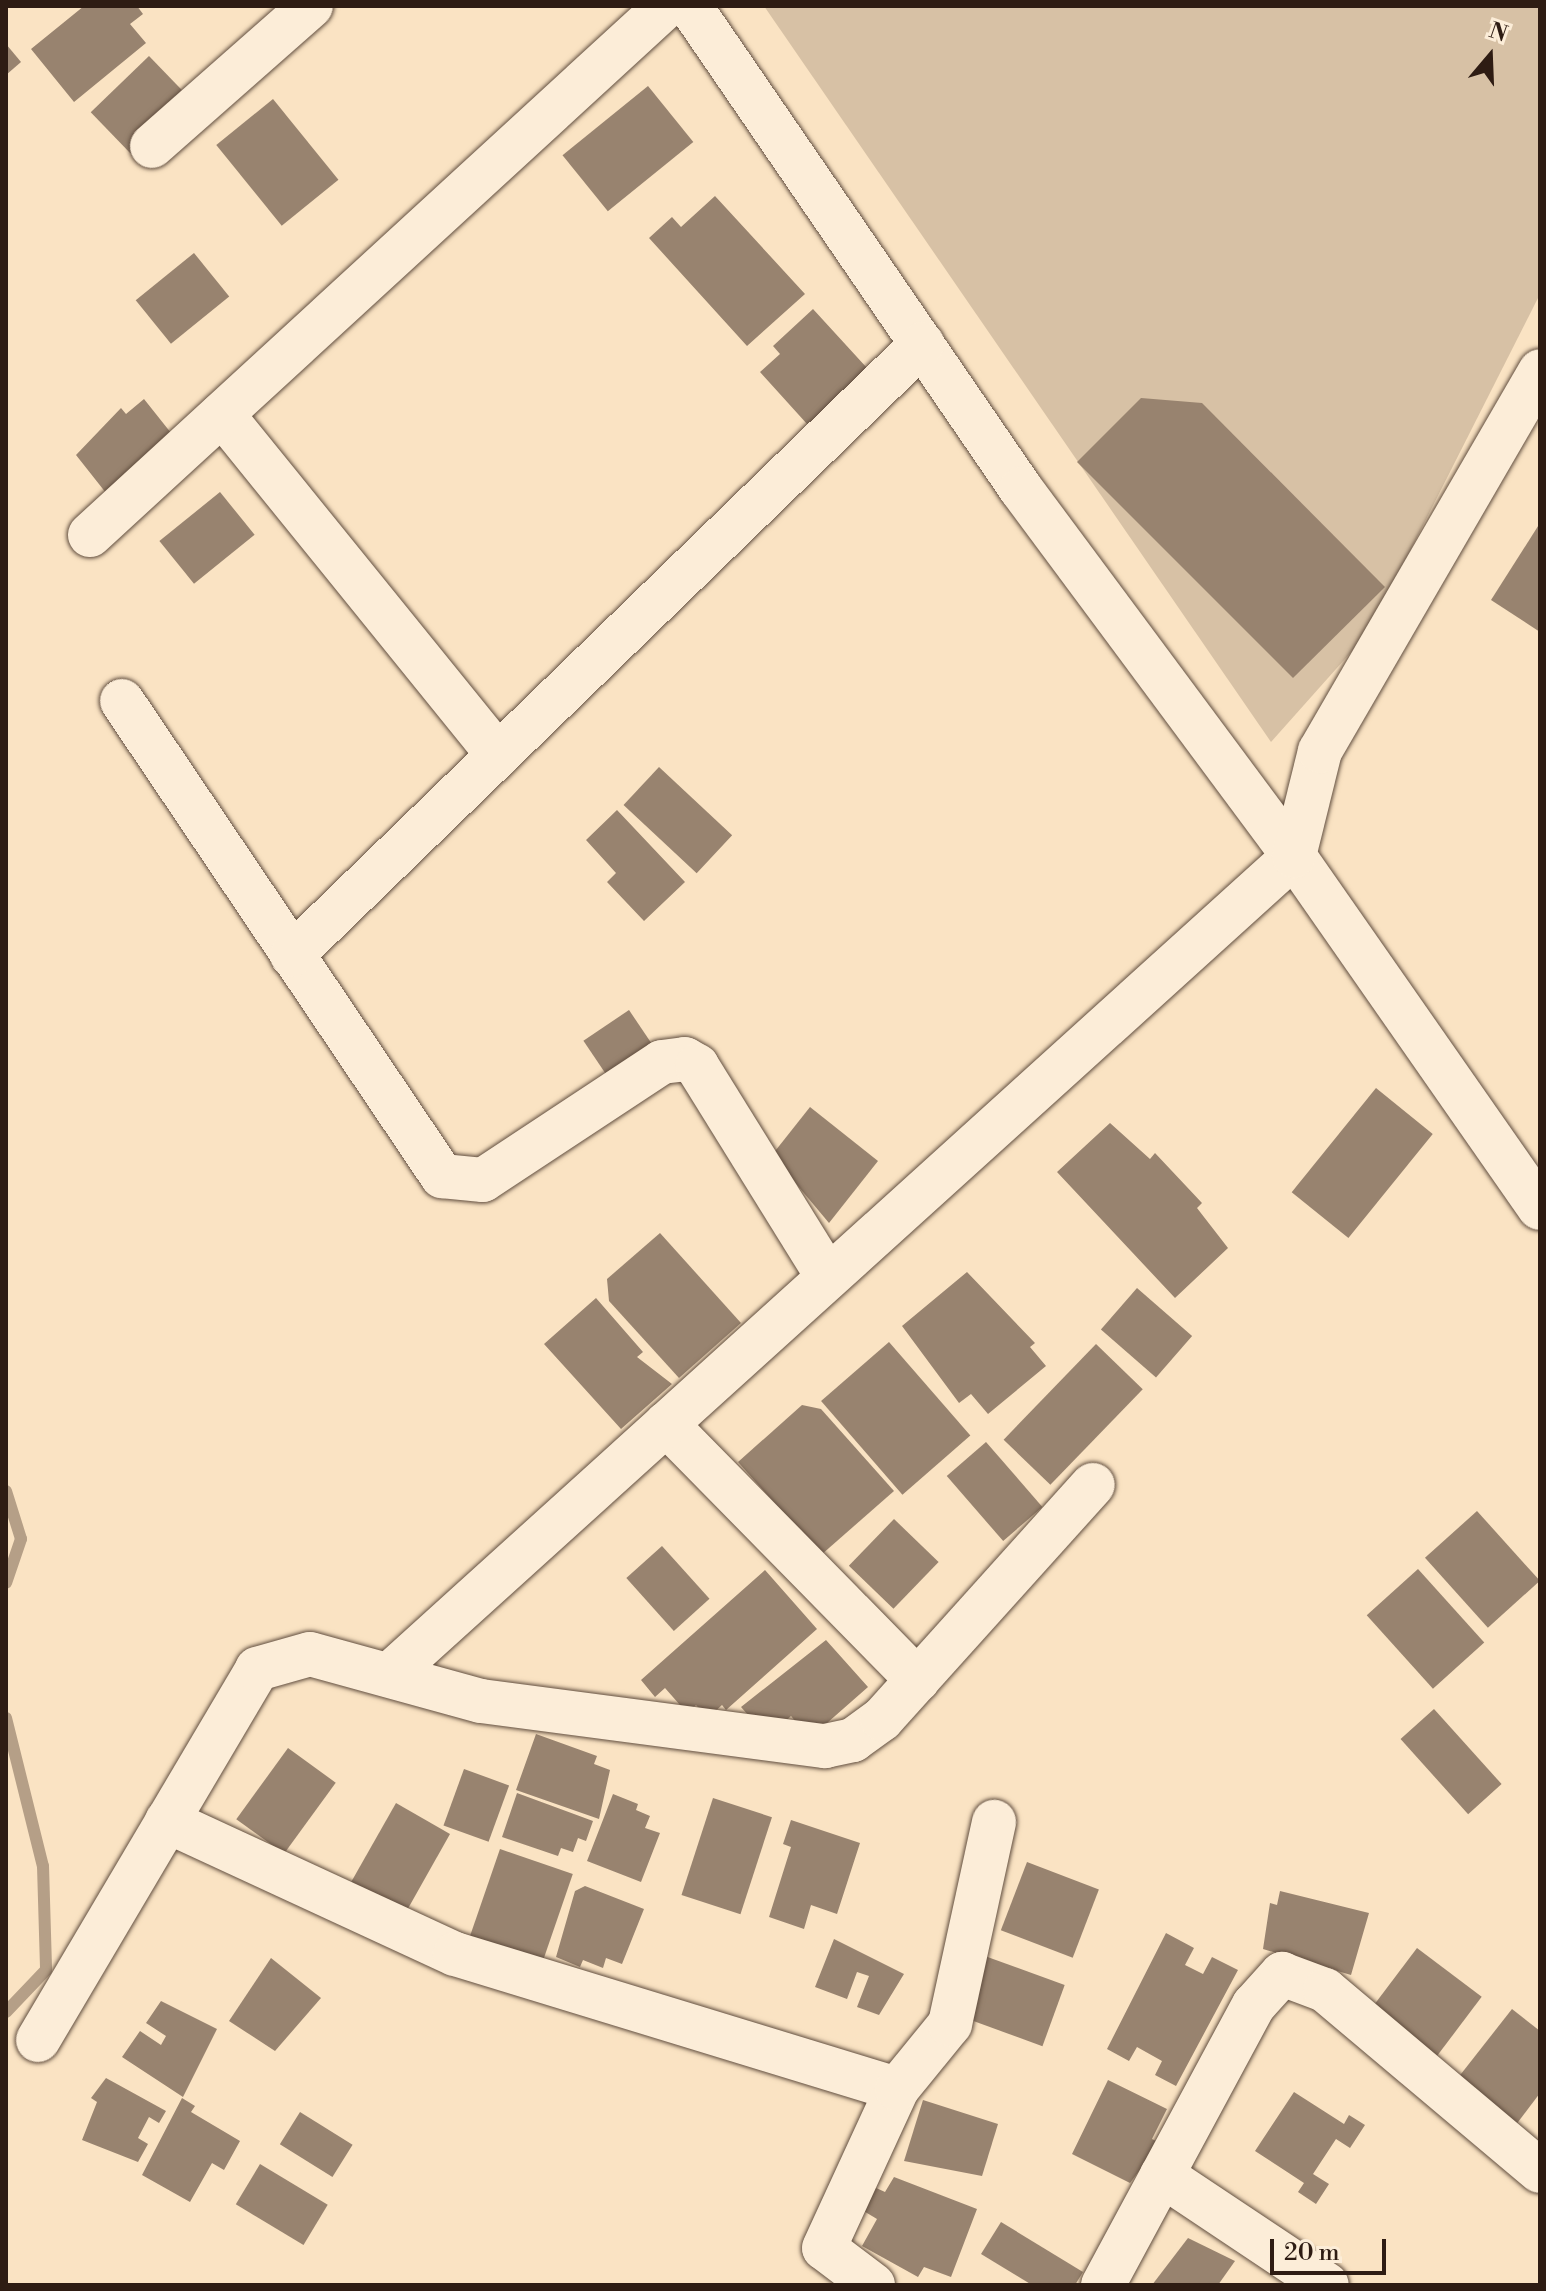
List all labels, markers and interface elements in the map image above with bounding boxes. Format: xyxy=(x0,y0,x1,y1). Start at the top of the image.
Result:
north arrow xyxy=(1450,16,1530,96)
text: N xyxy=(1485,17,1511,48)
scale bar xyxy=(1274,2223,1390,2273)
text: 20 m xyxy=(1284,2238,1340,2268)

